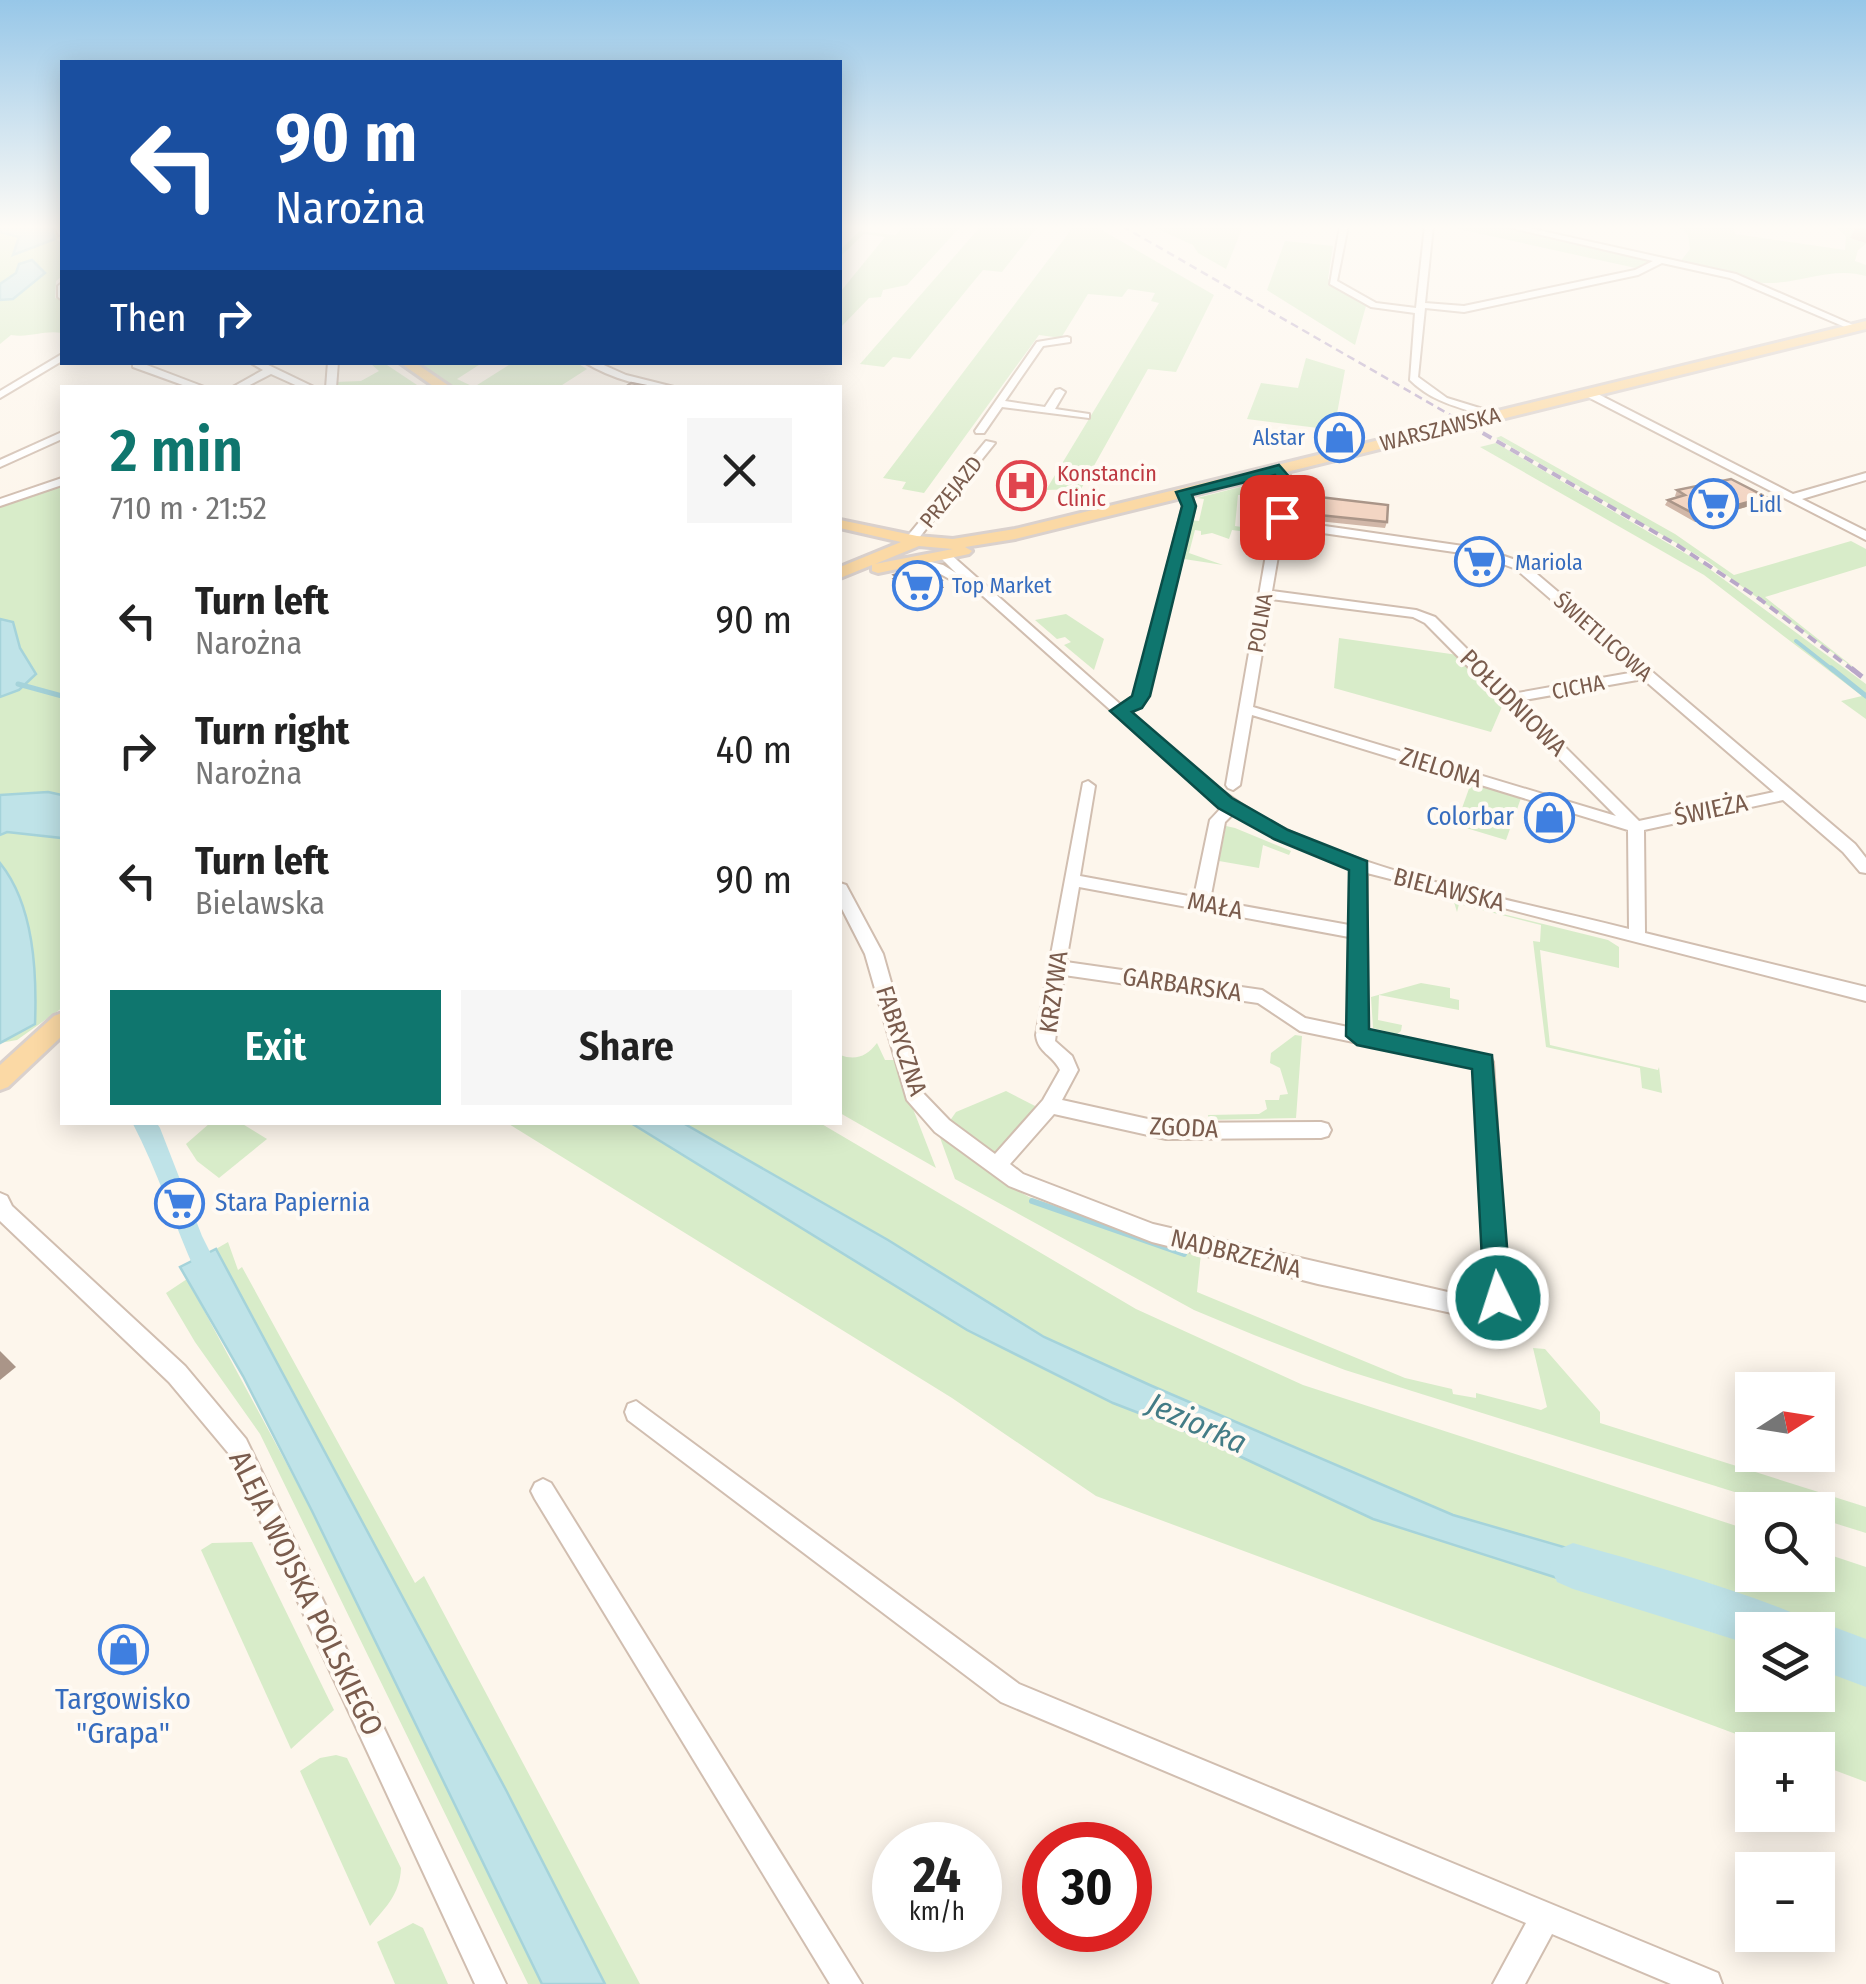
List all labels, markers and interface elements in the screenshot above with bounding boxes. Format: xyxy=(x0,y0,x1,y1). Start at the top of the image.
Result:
text: 90 m xyxy=(275,96,417,180)
icon: left xyxy=(110,100,240,230)
text: Narożna xyxy=(275,181,426,235)
icon: right xyxy=(206,290,261,345)
text: Then xyxy=(110,295,186,341)
street label: WARSZAWSKA xyxy=(1377,401,1503,457)
shop icon: Alstar xyxy=(1314,411,1366,463)
text: 2 min xyxy=(110,415,243,487)
button: close xyxy=(687,418,792,523)
place label: Alstar xyxy=(1253,424,1305,451)
street label: PRZEJAZD xyxy=(914,451,988,533)
hospital icon: Konstancin Clinic xyxy=(996,460,1048,512)
place label: Konstancin Clinic xyxy=(1057,460,1157,512)
pin xyxy=(1240,475,1325,560)
supermarket icon: Lidl xyxy=(1688,478,1740,530)
text: 710 m · 21:52 xyxy=(110,489,267,527)
icon: arrive xyxy=(1255,490,1310,545)
place label: Lidl xyxy=(1749,491,1782,518)
supermarket icon: Mariola xyxy=(1454,536,1506,588)
place label: Mariola xyxy=(1515,549,1583,576)
supermarket icon: Top Market xyxy=(891,559,943,611)
place label: Top Market xyxy=(952,572,1052,599)
text: Turn left xyxy=(195,578,329,624)
street label: ŚWIETLICOWA xyxy=(1548,587,1658,687)
street label: POLNA xyxy=(1241,591,1279,655)
icon: left xyxy=(110,593,165,648)
text: 90 m xyxy=(716,597,792,643)
text: Narożna xyxy=(195,624,302,662)
street label: POŁUDNIOWA xyxy=(1453,643,1573,763)
street label: CICHA xyxy=(1549,669,1607,705)
text: Turn right xyxy=(195,708,349,754)
icon: right xyxy=(110,723,165,778)
text: 40 m xyxy=(716,727,792,773)
street label: ZIELONA xyxy=(1396,741,1486,795)
text: Narożna xyxy=(195,754,302,792)
street label: ŚWIEŻA xyxy=(1672,787,1750,832)
shop icon: Colorbar xyxy=(1523,791,1575,843)
place label: Colorbar xyxy=(1426,802,1514,832)
text: Turn left xyxy=(195,838,329,884)
icon: left xyxy=(110,853,165,908)
text: 90 m xyxy=(716,857,792,903)
street label: BIELAWSKA xyxy=(1390,862,1508,918)
text: Bielawska xyxy=(195,884,325,922)
street label: MAŁA xyxy=(1185,886,1245,926)
street label: KRZYWA xyxy=(1033,949,1075,1035)
street label: GARBARSKA xyxy=(1120,962,1244,1008)
street label: FABRYCZNA xyxy=(869,982,933,1100)
button: Exit xyxy=(110,990,441,1105)
button: Share xyxy=(461,990,792,1105)
street label: ZGODA xyxy=(1149,1111,1219,1145)
supermarket icon: Stara Papiernia xyxy=(154,1177,206,1229)
place label: Stara Papiernia xyxy=(215,1188,370,1218)
street label: NADBRZEŻNA xyxy=(1168,1222,1305,1285)
position arrow xyxy=(1446,1246,1550,1350)
north arrow xyxy=(1735,1372,1835,1472)
map controls xyxy=(1735,1372,1835,1952)
water label: Jeziorka xyxy=(1140,1384,1253,1462)
street label: ALEJA WOJSKA POLSKIEGO xyxy=(221,1445,391,1741)
button: search xyxy=(1735,1492,1835,1592)
button: layers xyxy=(1735,1612,1835,1712)
shop icon: Targowisko "Grapa" xyxy=(97,1624,149,1676)
place label: Targowisko "Grapa" xyxy=(55,1681,191,1751)
button: + xyxy=(1735,1732,1835,1832)
speed limit sign: 30 xyxy=(1022,1822,1152,1952)
text: 24 xyxy=(913,1845,961,1905)
button: − xyxy=(1735,1852,1835,1952)
text: km/h xyxy=(909,1897,965,1927)

